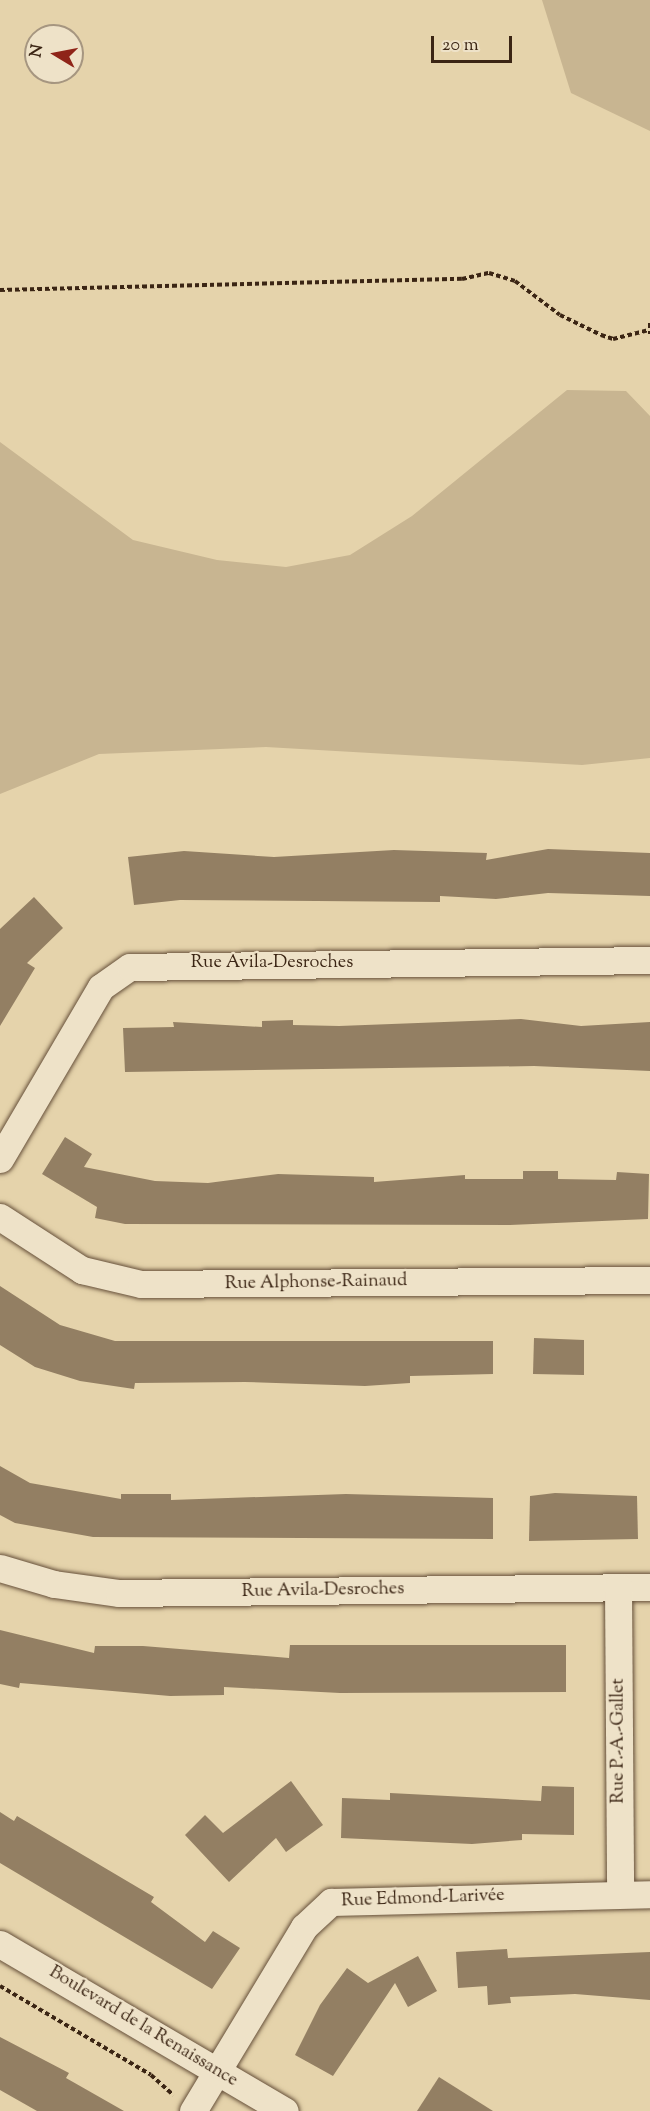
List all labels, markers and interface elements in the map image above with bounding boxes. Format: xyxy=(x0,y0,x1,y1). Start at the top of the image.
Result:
north arrow xyxy=(24,24,84,84)
scale bar xyxy=(434,24,515,62)
text: 20 m xyxy=(442,33,479,59)
text: N xyxy=(25,43,50,59)
street label: Rue Avila-Desroches xyxy=(191,952,353,974)
street label: Rue Alphonse-Rainaud xyxy=(225,1271,407,1295)
street label: Rue Avila-Desroches xyxy=(242,1579,404,1603)
street label: Rue P.-A.-Gallet xyxy=(608,1678,630,1804)
street label: Rue Edmond-Larivée xyxy=(341,1885,505,1913)
street label: Boulevard de la Renaissance xyxy=(45,1962,241,2092)

